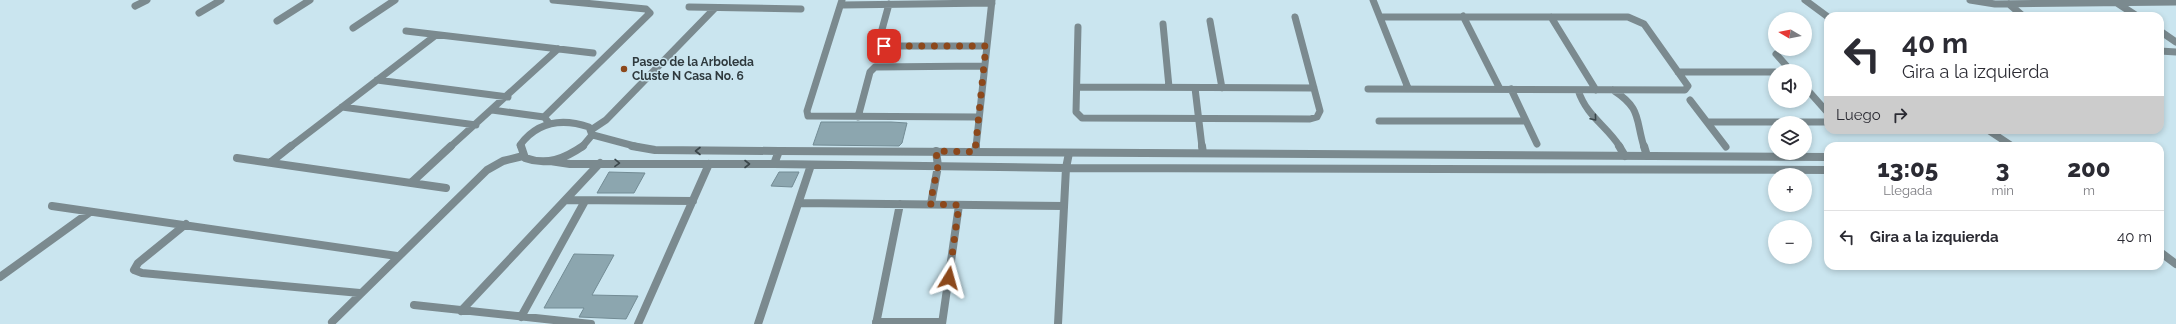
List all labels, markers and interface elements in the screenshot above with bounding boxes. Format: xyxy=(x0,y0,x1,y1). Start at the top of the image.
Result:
north arrow xyxy=(1768,12,1812,56)
map controls xyxy=(1768,12,1812,264)
text: 40 m xyxy=(1902,27,1968,60)
icon: left xyxy=(1836,28,1888,80)
pin xyxy=(867,29,901,63)
icon: arrive xyxy=(873,35,895,57)
place label: Paseo de la Arboleda Cluste N Casa No. 6 xyxy=(632,55,754,83)
text: Gira a la izquierda xyxy=(1902,61,2049,82)
marker: Paseo de la Arboleda Cluste N Casa No. 6 xyxy=(619,64,629,74)
button: sound xyxy=(1768,64,1812,108)
icon: right xyxy=(1889,104,1911,126)
text: Luego xyxy=(1836,106,1881,124)
one-way arrow xyxy=(1589,113,1596,121)
button: layers xyxy=(1768,116,1812,160)
one-way arrow xyxy=(695,147,701,155)
text: 13:05 xyxy=(1877,154,1938,183)
text: 3 xyxy=(1996,154,2010,183)
text: 200 xyxy=(2067,154,2111,183)
one-way arrow xyxy=(614,159,620,167)
one-way arrow xyxy=(744,160,750,168)
button: + xyxy=(1768,168,1812,212)
text: Llegada xyxy=(1883,183,1932,198)
text: min xyxy=(1991,183,2014,198)
text: m xyxy=(2083,183,2095,198)
button: − xyxy=(1768,220,1812,264)
icon: left xyxy=(1836,226,1858,248)
text: Gira a la izquierda xyxy=(1870,228,1999,246)
text: 40 m xyxy=(2117,228,2152,246)
position arrow xyxy=(928,257,970,299)

